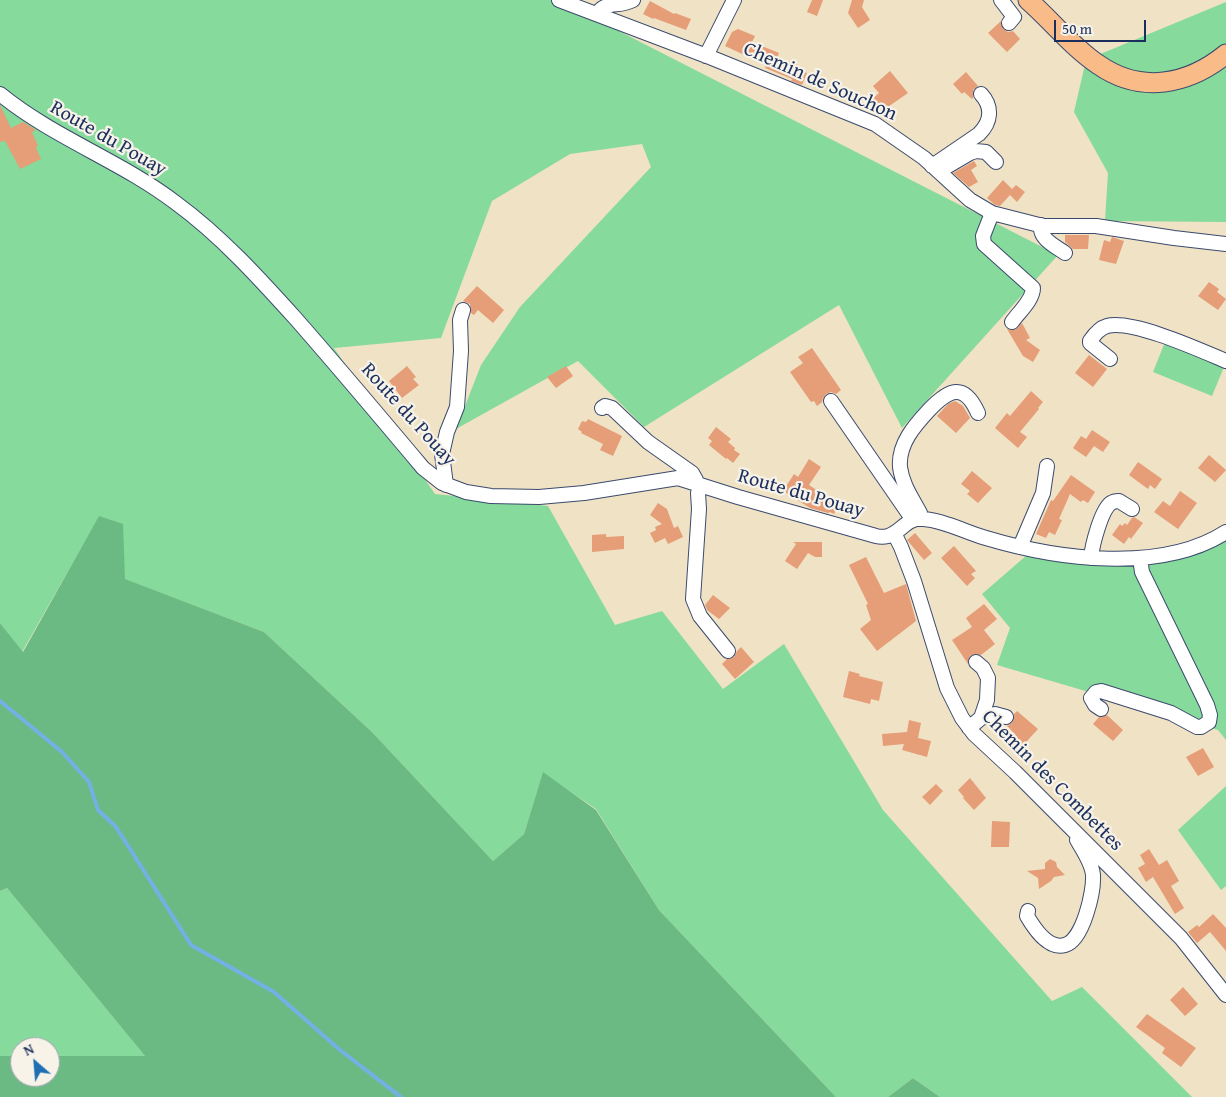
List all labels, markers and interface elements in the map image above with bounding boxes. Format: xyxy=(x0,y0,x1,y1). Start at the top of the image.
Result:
scale bar xyxy=(1056,10,1148,42)
text: 50 m xyxy=(1062,18,1092,39)
street label: Chemin de Souchon xyxy=(739,37,901,127)
street label: Route du Pouay xyxy=(46,96,170,182)
street label: Route du Pouay xyxy=(355,358,461,472)
street label: Route du Pouay xyxy=(735,464,867,524)
street label: Chemin des Combettes xyxy=(976,705,1128,857)
north arrow xyxy=(10,1037,60,1087)
text: N xyxy=(20,1038,37,1061)

